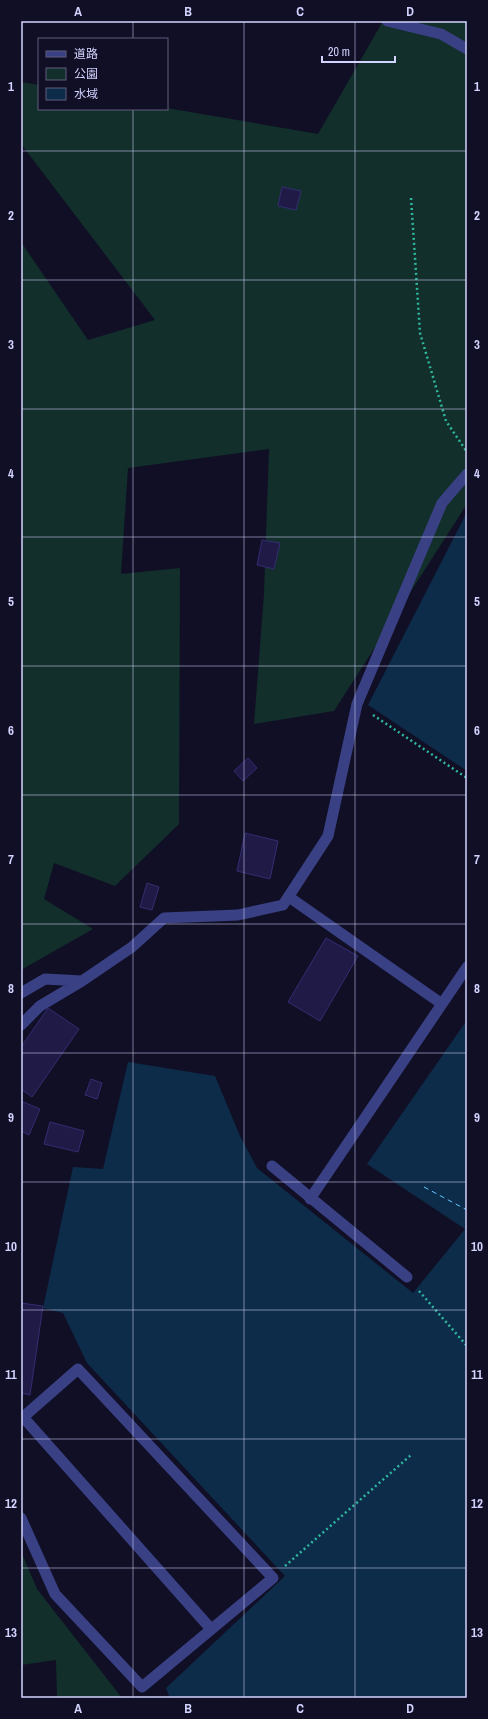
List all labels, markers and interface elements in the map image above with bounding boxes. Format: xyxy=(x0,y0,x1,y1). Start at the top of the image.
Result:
text: A xyxy=(74,3,82,20)
text: B xyxy=(184,3,192,20)
text: C xyxy=(296,3,304,20)
text: D xyxy=(406,3,414,20)
legend xyxy=(38,38,168,110)
scale bar xyxy=(322,38,395,64)
text: 20 m xyxy=(328,44,350,60)
text: 道路 xyxy=(74,46,98,62)
text: 公園 xyxy=(74,66,98,82)
text: 1 xyxy=(8,78,14,95)
text: 1 xyxy=(474,78,480,95)
text: 水域 xyxy=(74,86,98,102)
text: 2 xyxy=(8,207,14,224)
text: 2 xyxy=(474,207,480,224)
text: 3 xyxy=(8,336,14,353)
text: 3 xyxy=(474,336,480,353)
text: 4 xyxy=(8,465,14,482)
text: 4 xyxy=(474,465,480,482)
text: 5 xyxy=(8,593,14,610)
text: 5 xyxy=(474,593,480,610)
text: 6 xyxy=(8,722,14,739)
text: 6 xyxy=(474,722,480,739)
text: 7 xyxy=(8,851,14,868)
text: 7 xyxy=(474,851,480,868)
text: 8 xyxy=(8,980,14,997)
text: 8 xyxy=(474,980,480,997)
text: 9 xyxy=(8,1109,14,1126)
text: 9 xyxy=(474,1109,480,1126)
text: 10 xyxy=(5,1238,17,1255)
text: 10 xyxy=(471,1238,483,1255)
text: 11 xyxy=(5,1366,17,1383)
text: 11 xyxy=(471,1366,483,1383)
text: 12 xyxy=(5,1495,17,1512)
text: 12 xyxy=(471,1495,483,1512)
text: 13 xyxy=(5,1624,17,1641)
text: 13 xyxy=(471,1624,483,1641)
text: A xyxy=(74,1700,82,1717)
text: B xyxy=(184,1700,192,1717)
text: C xyxy=(296,1700,304,1717)
text: D xyxy=(406,1700,414,1717)

